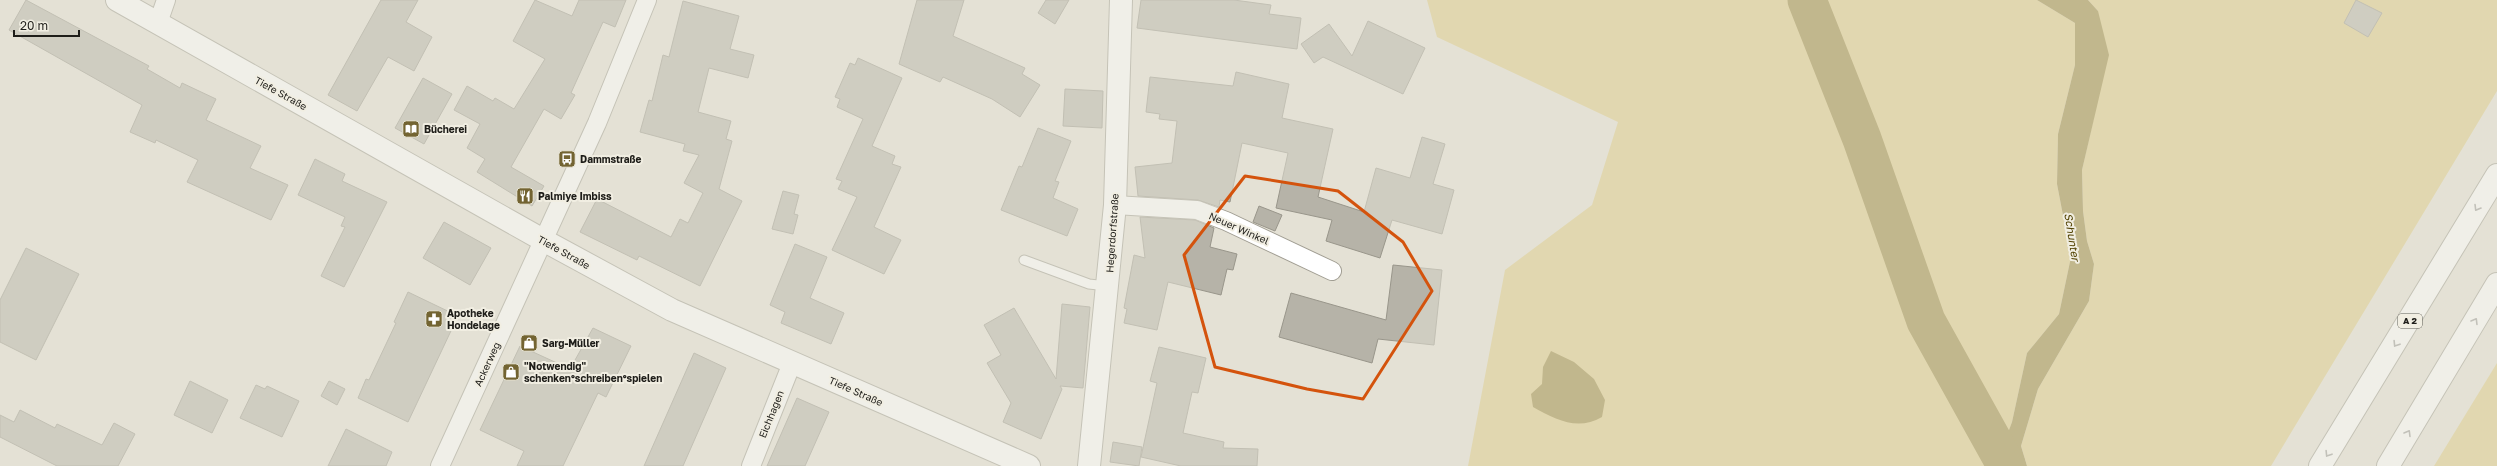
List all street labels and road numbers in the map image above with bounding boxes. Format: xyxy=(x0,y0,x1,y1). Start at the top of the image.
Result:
street label: Tiefe Straße xyxy=(253,74,309,112)
street label: Hegerdorfstraße xyxy=(1103,193,1121,273)
street label: Neuer Winkel xyxy=(1207,209,1271,247)
street label: Tiefe Straße xyxy=(536,233,592,271)
road number: A 2 xyxy=(2398,314,2422,328)
street label: Ackerweg xyxy=(472,340,502,388)
street label: Tiefe Straße xyxy=(827,374,885,408)
street label: Eichhagen xyxy=(756,388,786,440)

